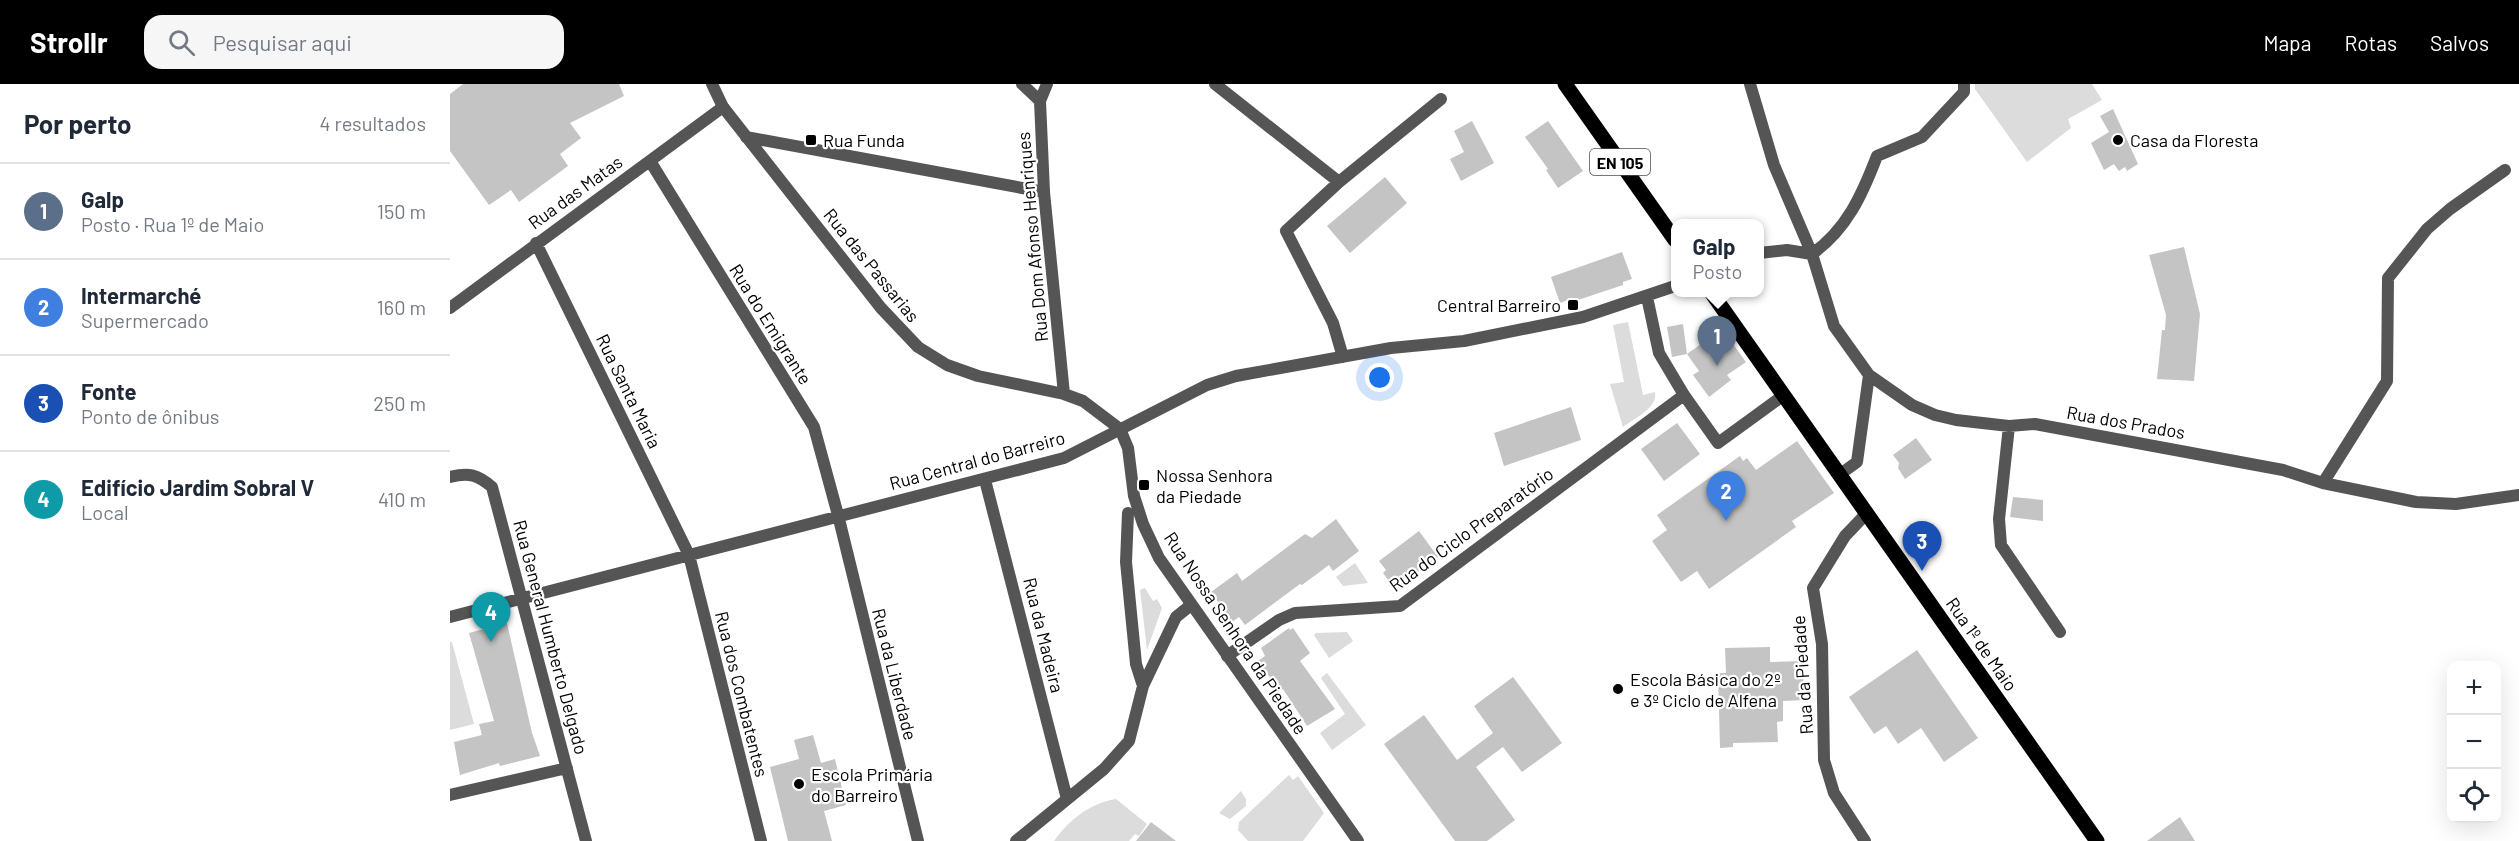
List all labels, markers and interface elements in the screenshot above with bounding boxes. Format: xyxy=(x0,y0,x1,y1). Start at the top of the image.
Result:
search box xyxy=(144,15,564,69)
text: Strollr xyxy=(30,25,108,59)
icon: search xyxy=(165,26,198,59)
text: Pesquisar aqui xyxy=(213,29,352,55)
text: Mapa xyxy=(2263,30,2311,55)
text: Rotas xyxy=(2344,30,2397,55)
text: Salvos xyxy=(2430,30,2489,55)
text: Por perto xyxy=(24,108,132,139)
text: 4 resultados xyxy=(319,111,426,135)
place label: Rua Funda xyxy=(823,129,905,151)
place label: Casa da Floresta xyxy=(2130,129,2259,151)
street label: Rua Dom Afonso Henriques xyxy=(1012,131,1052,343)
marker: Rua Funda xyxy=(804,133,818,147)
marker: Casa da Floresta xyxy=(2111,133,2125,147)
road number: EN 105 xyxy=(1590,149,1650,175)
street label: Rua das Matas xyxy=(524,150,626,234)
text: Galp xyxy=(81,186,124,212)
text: 1 xyxy=(40,199,47,223)
text: 150 m xyxy=(377,199,426,223)
street label: Rua das Passarias xyxy=(819,204,925,326)
text: Posto · Rua 1º de Maio xyxy=(81,212,264,236)
popup xyxy=(1671,219,1764,297)
text: Galp xyxy=(1693,233,1735,259)
text: Posto xyxy=(1693,259,1742,283)
street label: Rua do Emigrante xyxy=(725,260,817,388)
text: Intermarché xyxy=(81,282,201,308)
place label: Central Barreiro xyxy=(1437,294,1561,316)
text: 2 xyxy=(38,295,49,319)
text: 160 m xyxy=(377,295,426,319)
marker: Central Barreiro xyxy=(1566,298,1580,312)
text: Supermercado xyxy=(81,308,209,332)
pin: 1 xyxy=(1698,316,1736,366)
street label: Rua Santa Maria xyxy=(592,330,666,452)
your location xyxy=(1365,363,1394,392)
text: Fonte xyxy=(81,378,137,404)
text: 3 xyxy=(38,391,49,415)
text: 250 m xyxy=(373,391,426,415)
street label: Rua dos Prados xyxy=(2065,401,2187,443)
text: Ponto de ônibus xyxy=(81,404,219,428)
street label: Rua Central do Barreiro xyxy=(887,426,1067,494)
street label: Rua do Ciclo Preparatório xyxy=(1385,462,1557,596)
place label: Nossa Senhora da Piedade xyxy=(1156,464,1273,507)
pin: 2 xyxy=(1706,472,1746,521)
text: Edifício Jardim Sobral V xyxy=(81,474,314,500)
marker: Nossa Senhora da Piedade xyxy=(1137,478,1151,492)
text: 4 xyxy=(37,487,50,511)
text: 410 m xyxy=(378,487,426,511)
text: Local xyxy=(81,500,128,524)
street label: Rua General Humberto Delgado xyxy=(509,517,593,757)
pin: 3 xyxy=(1902,522,1942,571)
street label: Rua Nossa Senhora da Piedade xyxy=(1160,527,1312,739)
street label: Rua da Madeira xyxy=(1019,575,1069,695)
pin: 4 xyxy=(472,592,510,642)
street label: Rua 1º de Maio xyxy=(1942,593,2022,695)
street label: Rua da Liberdade xyxy=(868,606,922,742)
street label: Rua dos Combatentes xyxy=(711,609,773,779)
street label: Rua da Piedade xyxy=(1787,615,1817,735)
map controls xyxy=(2447,661,2501,823)
button: + xyxy=(2447,661,2501,715)
place label: Escola Básica do 2º e 3º Ciclo de Alfena xyxy=(1630,668,1781,711)
marker: Escola Básica do 2º e 3º Ciclo de Alfena xyxy=(1611,682,1625,696)
button: − xyxy=(2447,715,2501,769)
place label: Escola Primária do Barreiro xyxy=(811,763,933,806)
button: locate xyxy=(2447,769,2501,823)
marker: Escola Primária do Barreiro xyxy=(792,777,806,791)

